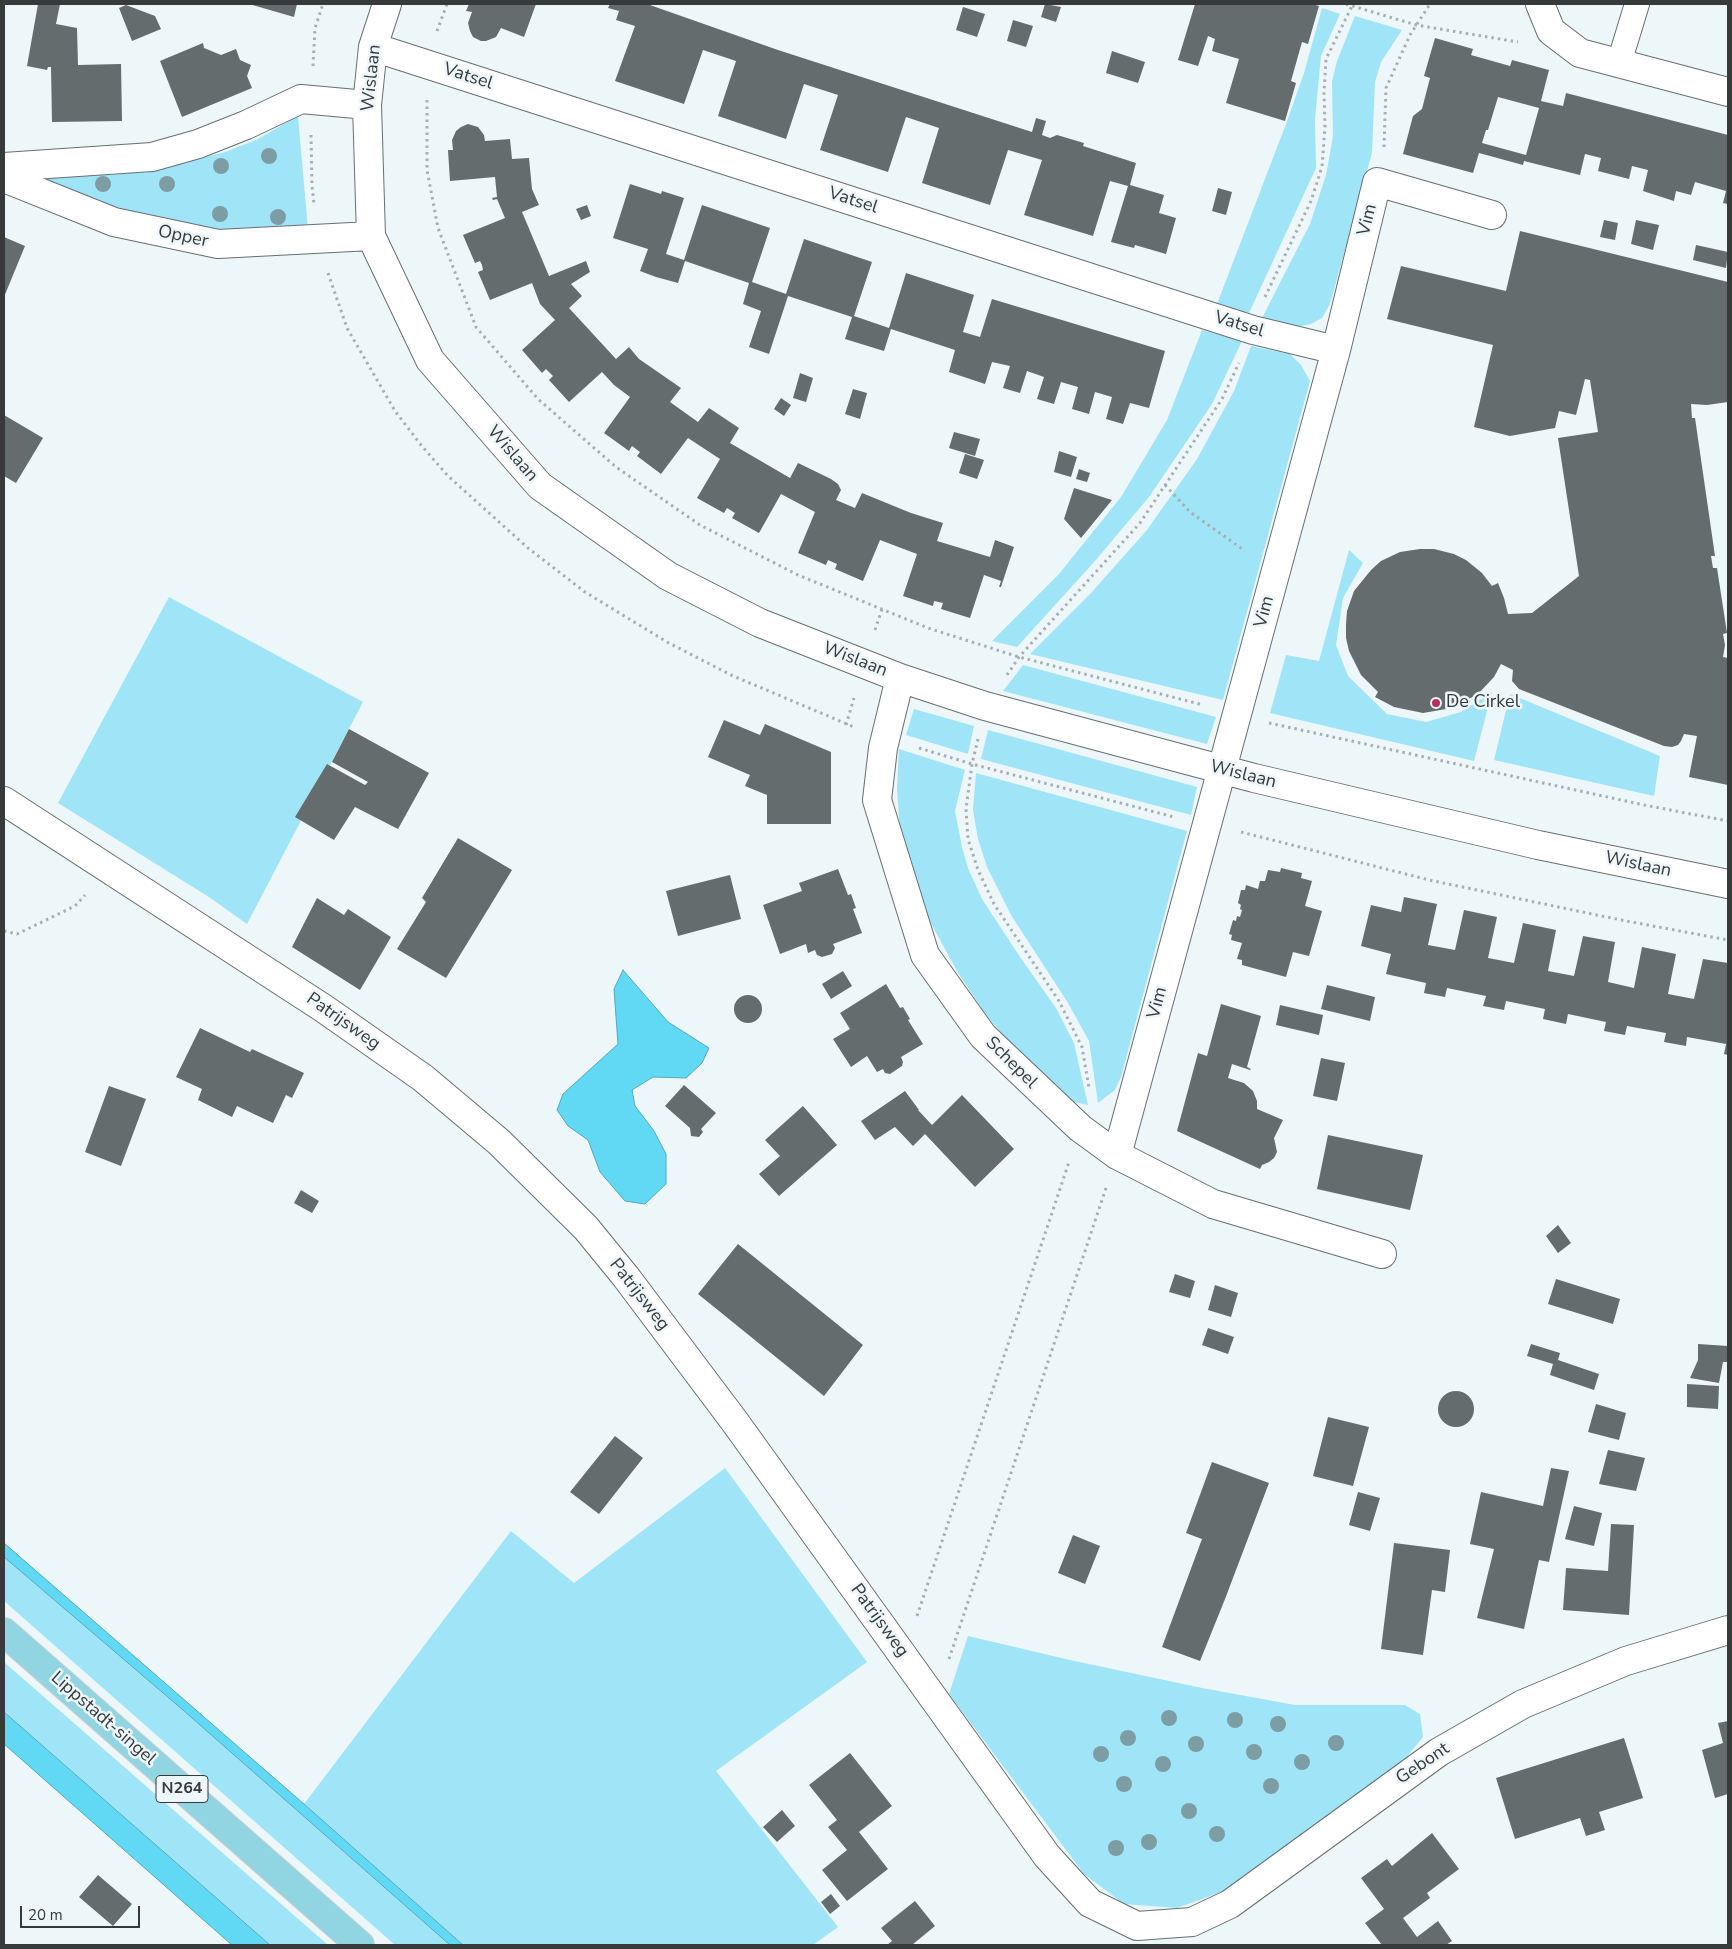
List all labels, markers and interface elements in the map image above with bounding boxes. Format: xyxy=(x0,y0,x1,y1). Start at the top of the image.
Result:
street label: Wislaan xyxy=(358,43,386,113)
street label: Vatsel xyxy=(441,59,495,95)
street label: Vatsel xyxy=(826,183,880,219)
street label: Vim xyxy=(1354,202,1382,238)
street label: Opper xyxy=(156,221,210,253)
street label: Vatsel xyxy=(1212,307,1266,343)
street label: Wislaan xyxy=(482,422,542,486)
street label: Vim xyxy=(1250,594,1280,630)
street label: Wislaan xyxy=(820,638,890,682)
place label: De Cirkel xyxy=(1446,692,1520,714)
marker: De Cirkel xyxy=(1430,697,1442,709)
street label: Wislaan xyxy=(1208,756,1278,794)
street label: Wislaan xyxy=(1603,847,1673,883)
street label: Vim xyxy=(1143,985,1173,1021)
street label: Patrijsweg xyxy=(302,989,384,1055)
street label: Schepel xyxy=(981,1033,1041,1093)
street label: Patrijsweg xyxy=(604,1255,674,1335)
street label: Patrijsweg xyxy=(845,1580,913,1662)
street label: Lippstadt-singel xyxy=(46,1668,160,1770)
street label: Gebont xyxy=(1392,1738,1454,1790)
road number: N264 xyxy=(156,1776,208,1802)
scale bar xyxy=(22,1896,142,1928)
text: 20 m xyxy=(28,1905,63,1925)

